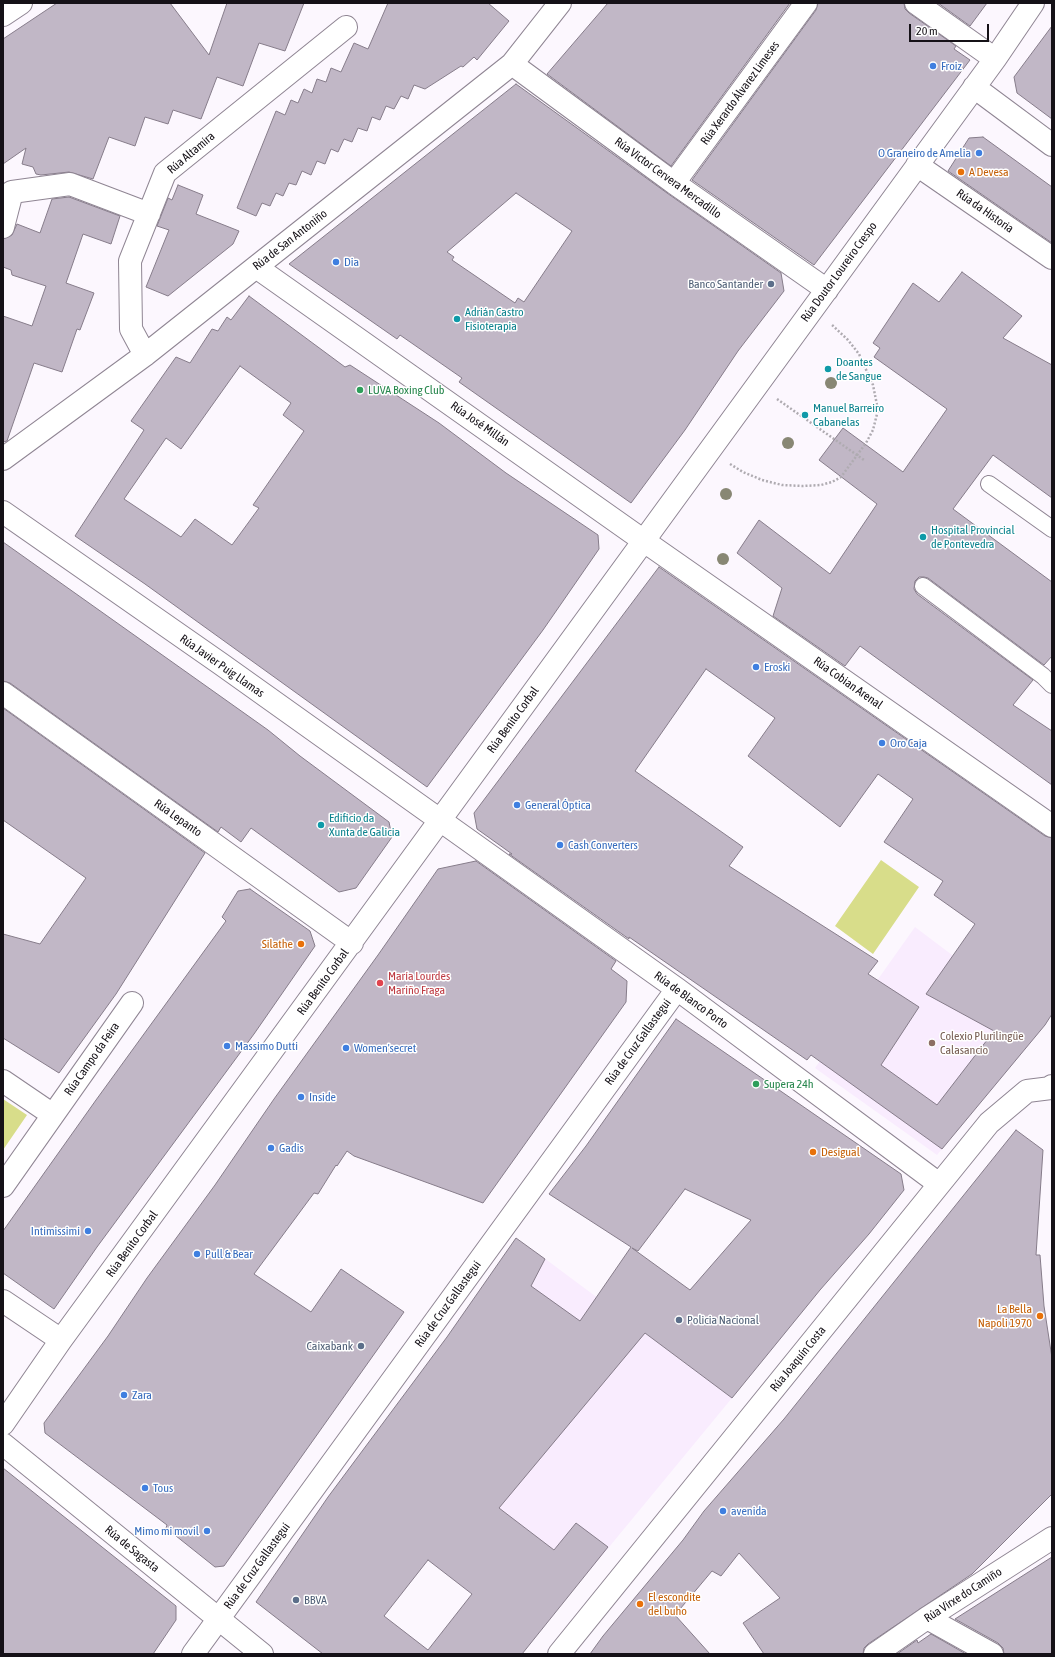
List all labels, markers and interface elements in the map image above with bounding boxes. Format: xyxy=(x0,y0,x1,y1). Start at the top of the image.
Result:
scale bar xyxy=(911,16,991,42)
text: 20 m xyxy=(916,24,938,38)
street label: Rúa Xerardo Álvarez Limeses xyxy=(698,38,782,148)
place label: Froiz xyxy=(941,59,962,73)
marker: Froiz xyxy=(928,61,938,71)
street label: Rúa Altamira xyxy=(164,129,218,177)
street label: Rúa Victor Cervera Mercadillo xyxy=(612,134,724,222)
place label: O Graneiro de Amelia xyxy=(878,146,971,160)
marker: O Graneiro de Amelia xyxy=(974,148,984,158)
place label: A Devesa xyxy=(969,165,1009,179)
marker: A Devesa xyxy=(956,167,966,177)
street label: Rúa da Historia xyxy=(954,186,1016,236)
street label: Rúa de San Antoniño xyxy=(250,206,330,274)
street label: Rúa Doutor Loureiro Crespo xyxy=(798,219,880,325)
place label: Dia xyxy=(344,255,359,269)
marker: Dia xyxy=(331,257,341,267)
place label: Banco Santander xyxy=(688,277,763,291)
marker: Banco Santander xyxy=(766,279,776,289)
place label: Adrián Castro Fisioterapia xyxy=(465,305,524,333)
marker: Adrián Castro Fisioterapia xyxy=(452,314,462,324)
place label: Doantes de Sangue xyxy=(836,355,882,383)
marker: Doantes de Sangue xyxy=(823,364,833,374)
place label: LUVA Boxing Club xyxy=(368,383,444,397)
marker: LUVA Boxing Club xyxy=(355,385,365,395)
street label: Rúa José Millán xyxy=(448,398,512,450)
place label: Manuel Barreiro Cabanelas xyxy=(813,401,884,429)
marker: Manuel Barreiro Cabanelas xyxy=(800,410,810,420)
place label: Hospital Provincial de Pontevedra xyxy=(931,523,1015,551)
marker: Hospital Provincial de Pontevedra xyxy=(918,532,928,542)
street label: Rúa Javier Puig Llamas xyxy=(177,631,267,701)
street label: Rúa Cobian Arenal xyxy=(811,654,885,712)
place label: Eroski xyxy=(764,660,790,674)
marker: Eroski xyxy=(751,662,761,672)
street label: Rúa Benito Corbal xyxy=(484,684,542,756)
place label: Oro Caja xyxy=(890,736,927,750)
marker: Oro Caja xyxy=(877,738,887,748)
street label: Rúa Lepanto xyxy=(151,796,205,840)
place label: General Óptica xyxy=(525,798,591,812)
marker: General Óptica xyxy=(512,800,522,810)
place label: Edificio da Xunta de Galicia xyxy=(329,811,400,839)
marker: Edificio da Xunta de Galicia xyxy=(316,820,326,830)
place label: Cash Converters xyxy=(568,838,638,852)
marker: Cash Converters xyxy=(555,840,565,850)
place label: Silathe xyxy=(262,937,293,951)
marker: Silathe xyxy=(296,939,306,949)
street label: Rúa Benito Corbal xyxy=(294,946,352,1018)
street label: Rúa de Blanco Porto xyxy=(651,968,731,1032)
place label: María Lourdes Mariño Fraga xyxy=(388,969,450,997)
marker: María Lourdes Mariño Fraga xyxy=(375,978,385,988)
street label: Rúa de Cruz Gallastegui xyxy=(602,996,674,1088)
street label: Rúa Campo da Feira xyxy=(61,1020,123,1098)
place label: Colexio Plurilingüe Calasancio xyxy=(940,1029,1024,1057)
marker: Colexio Plurilingüe Calasancio xyxy=(927,1038,937,1048)
place label: Massimo Dutti xyxy=(235,1039,298,1053)
marker: Massimo Dutti xyxy=(222,1041,232,1051)
place label: Women'secret xyxy=(354,1041,416,1055)
marker: Women'secret xyxy=(341,1043,351,1053)
place label: Supera 24h xyxy=(764,1077,814,1091)
marker: Supera 24h xyxy=(751,1079,761,1089)
place label: Inside xyxy=(309,1090,336,1104)
marker: Inside xyxy=(296,1092,306,1102)
place label: Gadis xyxy=(279,1141,304,1155)
marker: Gadis xyxy=(266,1143,276,1153)
place label: Desigual xyxy=(821,1145,860,1159)
marker: Desigual xyxy=(808,1147,818,1157)
street label: Rúa Benito Corbal xyxy=(103,1208,161,1280)
place label: Intimissimi xyxy=(31,1224,80,1238)
marker: Intimissimi xyxy=(83,1226,93,1236)
place label: Pull & Bear xyxy=(205,1247,253,1261)
marker: Pull & Bear xyxy=(192,1249,202,1259)
street label: Rúa de Cruz Gallastegui xyxy=(412,1258,484,1350)
place label: La Bella Napoli 1970 xyxy=(978,1302,1032,1330)
marker: La Bella Napoli 1970 xyxy=(1035,1311,1045,1321)
place label: Policia Nacional xyxy=(687,1313,759,1327)
marker: Policia Nacional xyxy=(674,1315,684,1325)
street label: Rúa Joaquín Costa xyxy=(767,1323,829,1395)
place label: Caixabank xyxy=(306,1339,353,1353)
marker: Caixabank xyxy=(356,1341,366,1351)
place label: Zara xyxy=(132,1388,152,1402)
marker: Zara xyxy=(119,1390,129,1400)
place label: Tous xyxy=(153,1481,173,1495)
marker: Tous xyxy=(140,1483,150,1493)
place label: avenida xyxy=(731,1504,767,1518)
marker: avenida xyxy=(718,1506,728,1516)
street label: Rúa de Cruz Gallastegui xyxy=(221,1520,293,1612)
street label: Rúa de Sagasta xyxy=(102,1523,162,1575)
place label: Mimo mi movil xyxy=(134,1524,199,1538)
marker: Mimo mi movil xyxy=(202,1526,212,1536)
street label: Rúa Virxe do Camiño xyxy=(921,1564,1005,1626)
place label: El escondite del buho xyxy=(648,1590,701,1618)
place label: BBVA xyxy=(304,1593,327,1607)
marker: BBVA xyxy=(291,1595,301,1605)
marker: El escondite del buho xyxy=(635,1599,645,1609)

